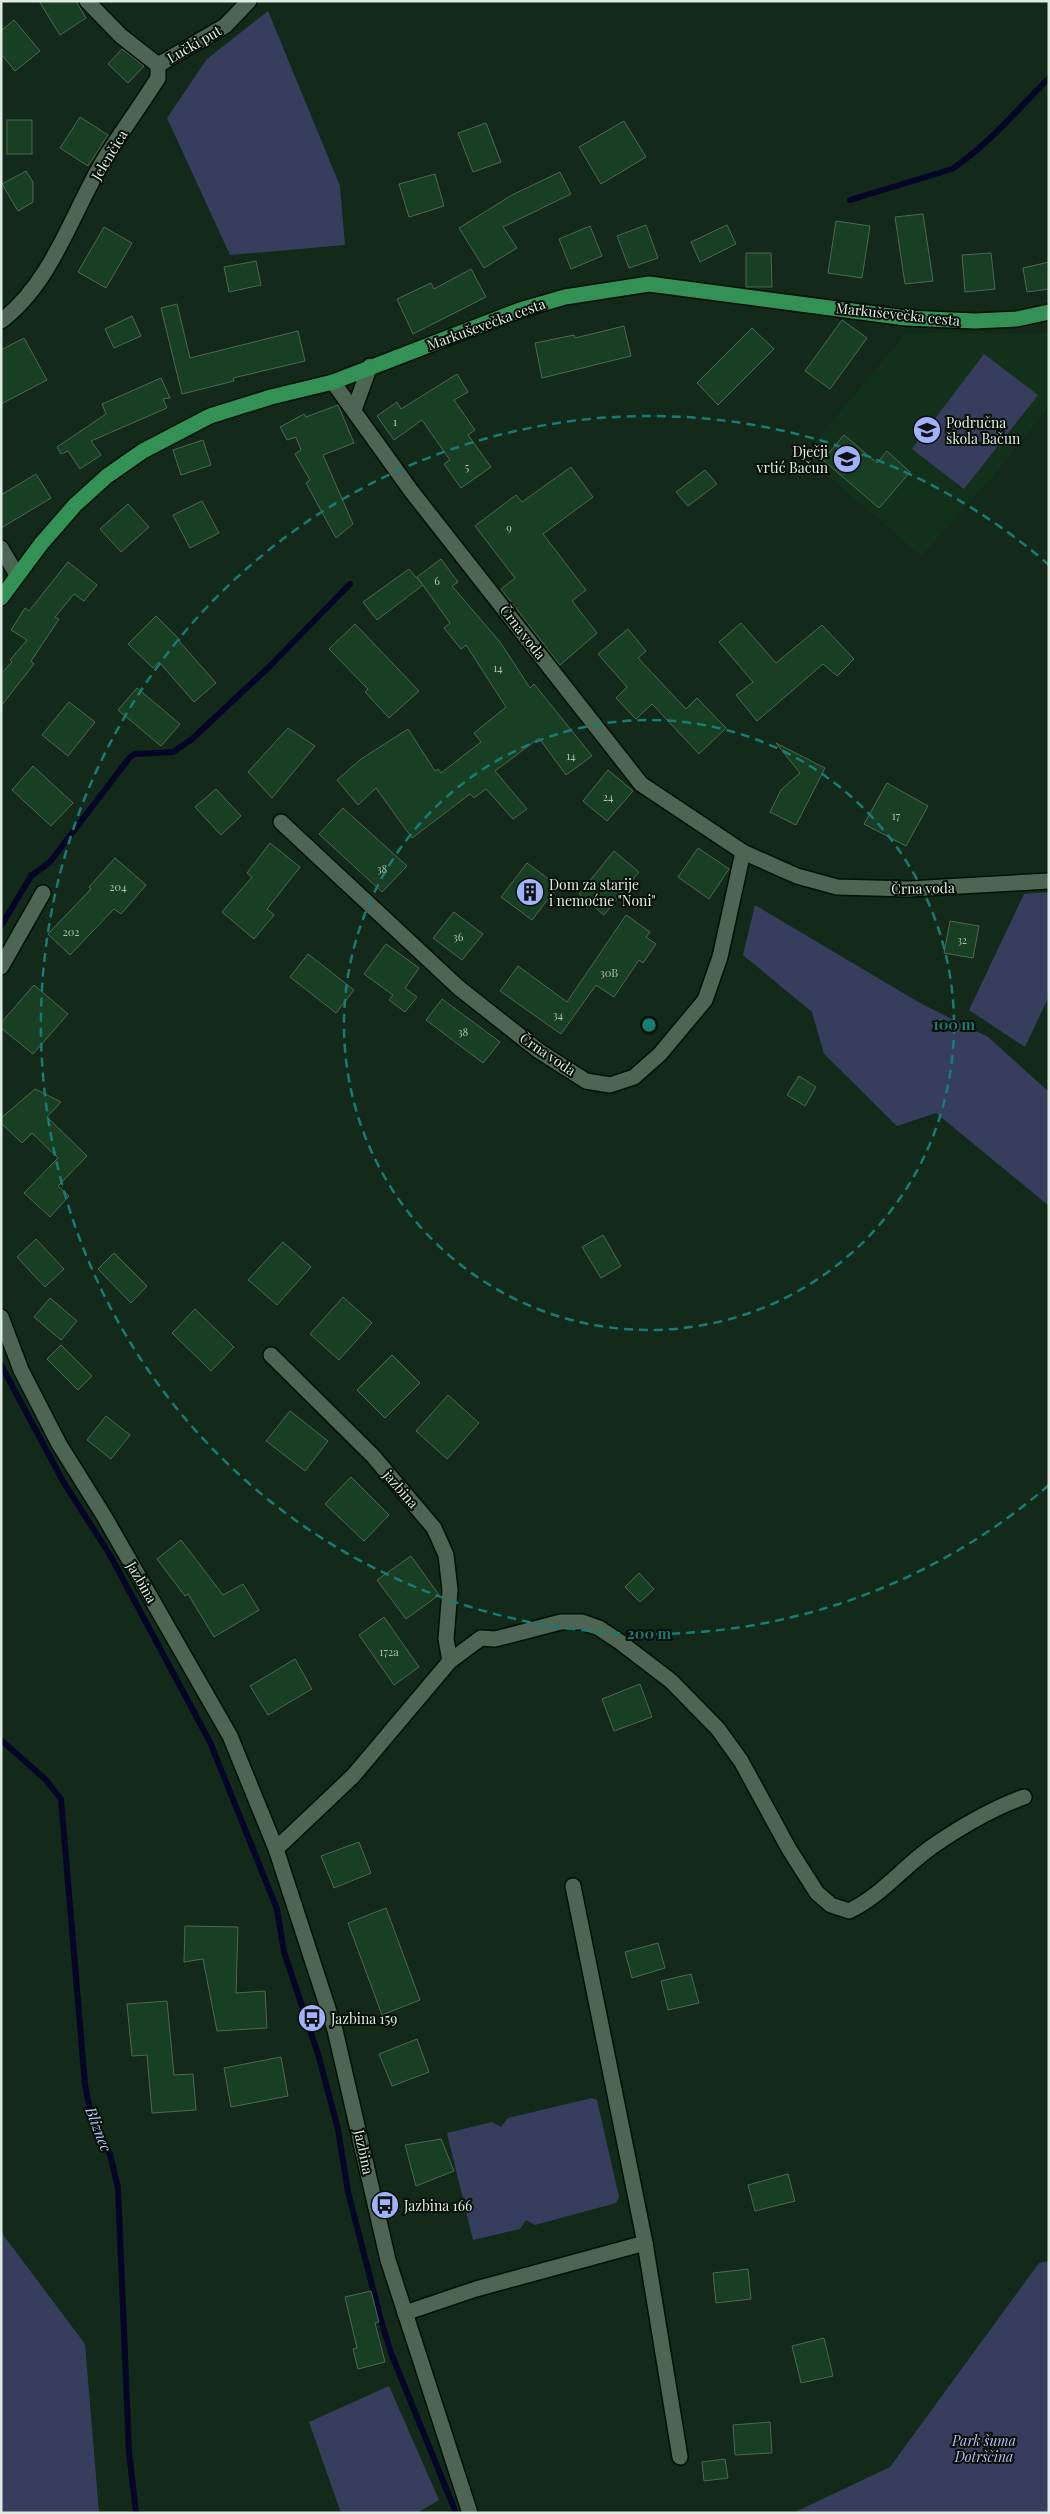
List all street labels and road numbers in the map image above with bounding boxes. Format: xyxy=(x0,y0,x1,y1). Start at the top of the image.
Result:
street label: Lučki put xyxy=(163,20,225,67)
street label: Jelenčica xyxy=(86,126,131,184)
street label: Markuševečka cesta xyxy=(424,294,548,354)
street label: Markuševečka cesta xyxy=(835,298,961,330)
street label: Črna voda xyxy=(496,601,550,663)
street label: Črna voda xyxy=(891,878,955,898)
street label: Črna voda xyxy=(516,1028,580,1080)
street label: jazbina xyxy=(379,1465,423,1512)
street label: Jazbina xyxy=(122,1557,162,1606)
street label: Jazbina xyxy=(350,2127,378,2176)

